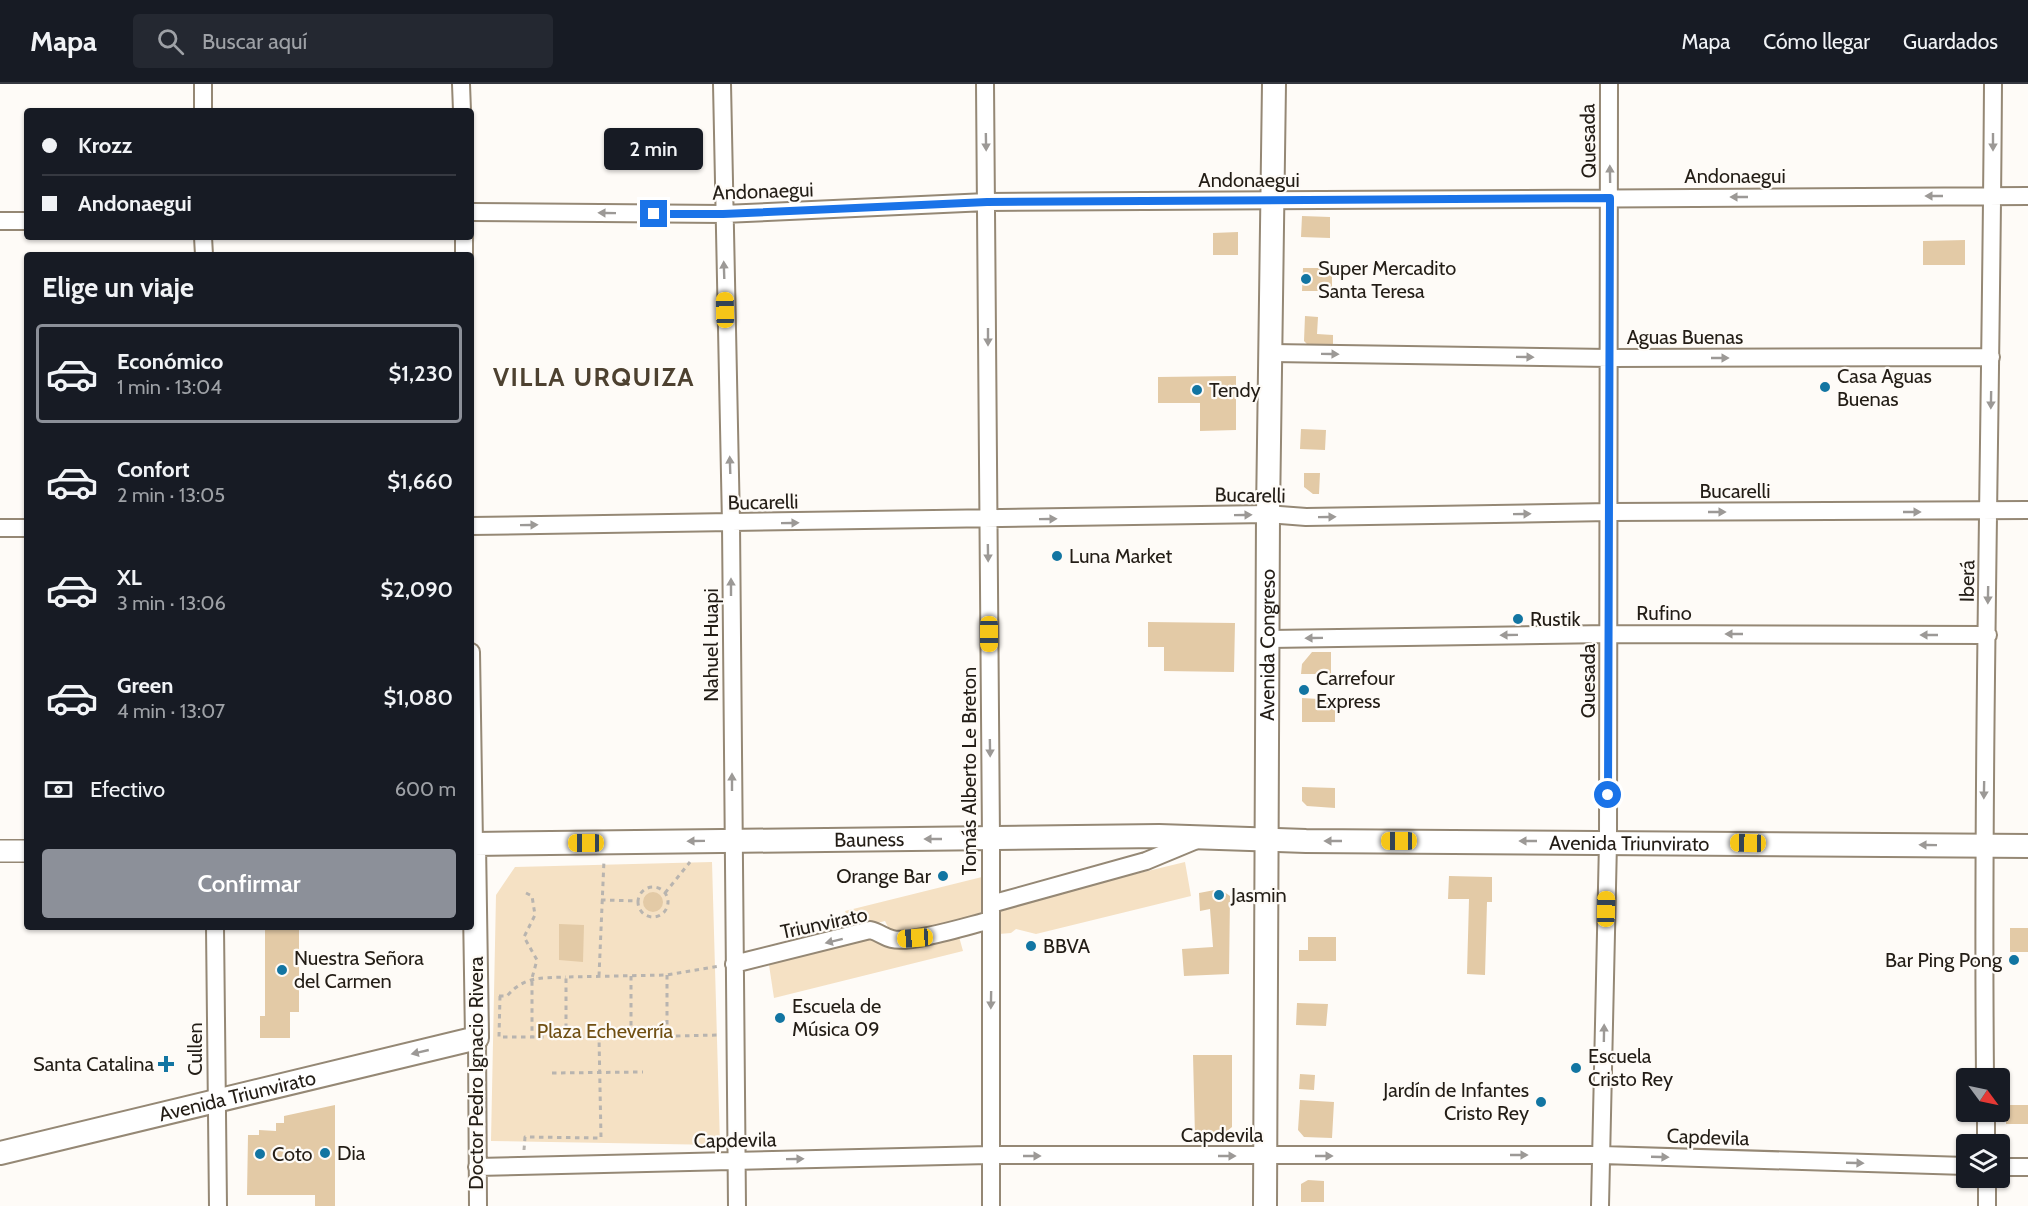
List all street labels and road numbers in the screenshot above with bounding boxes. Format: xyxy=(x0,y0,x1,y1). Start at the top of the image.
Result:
street label: Quesada xyxy=(1575,103,1601,179)
street label: Andonaegui xyxy=(1684,164,1786,188)
street label: Andonaegui xyxy=(1198,168,1300,192)
street label: Andonaegui xyxy=(712,177,814,205)
street label: Aguas Buenas xyxy=(1627,325,1743,349)
street label: Bucarelli xyxy=(1700,479,1770,503)
street label: Bucarelli xyxy=(1214,482,1286,508)
street label: Bucarelli xyxy=(727,489,799,515)
street label: Iberá xyxy=(1955,559,1979,602)
street label: Avenida Congreso xyxy=(1255,569,1280,721)
street label: Nahuel Huapi xyxy=(699,588,723,702)
street label: Rufino xyxy=(1636,601,1692,625)
street label: Quesada xyxy=(1576,643,1600,718)
street label: Tomás Alberto Le Breton xyxy=(957,667,981,875)
street label: Bauness xyxy=(834,827,904,852)
street label: Avenida Triunvirato xyxy=(1549,831,1709,856)
street label: Triunvirato xyxy=(778,902,870,944)
street label: Doctor Pedro Ignacio Rivera xyxy=(464,956,488,1190)
street label: Cullen xyxy=(183,1022,207,1076)
street label: Avenida Triunvirato xyxy=(156,1065,318,1126)
street label: Capdevila xyxy=(1181,1123,1264,1147)
street label: Capdevila xyxy=(1666,1124,1750,1150)
street label: Capdevila xyxy=(693,1127,777,1153)

